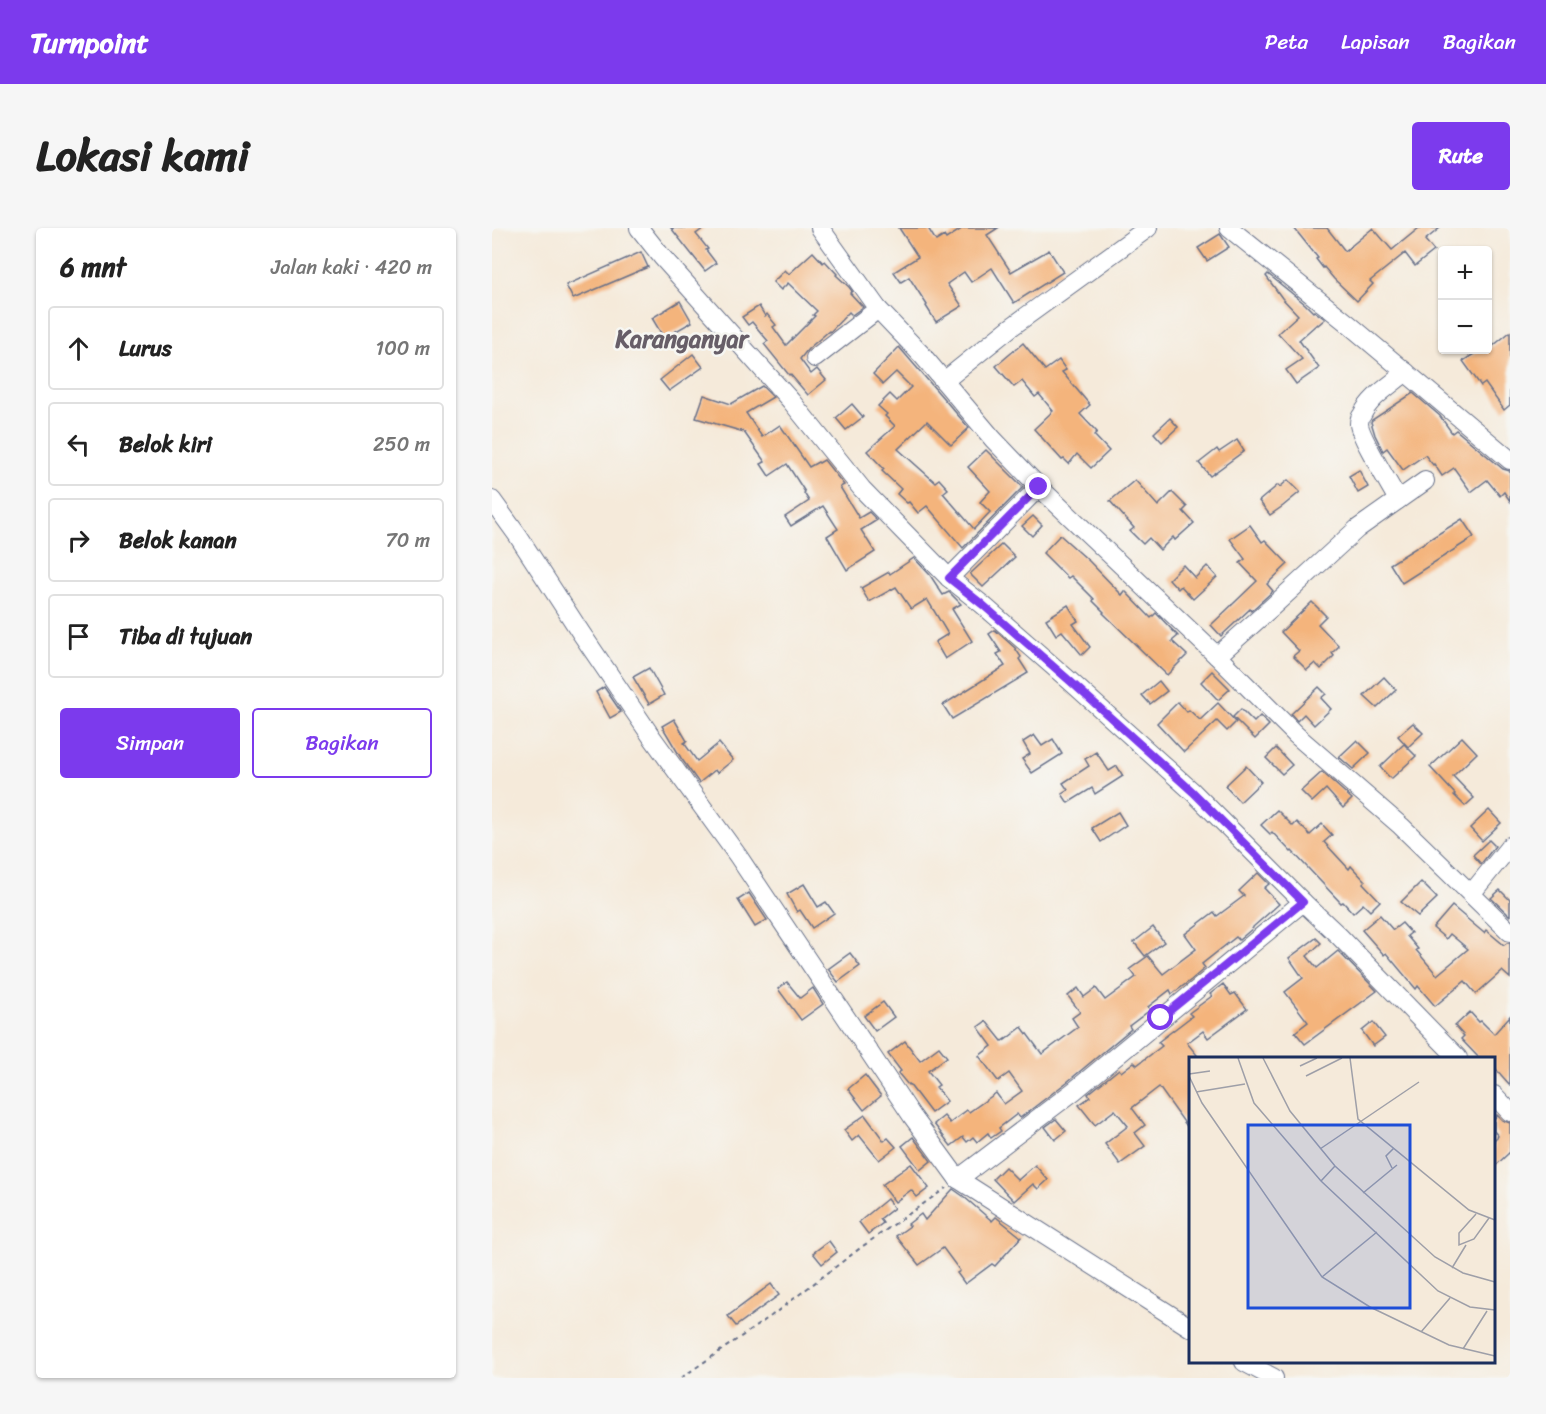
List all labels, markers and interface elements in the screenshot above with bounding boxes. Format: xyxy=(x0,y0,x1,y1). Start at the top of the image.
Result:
text: Turnpoint xyxy=(30,18,149,67)
text: Peta xyxy=(1265,23,1308,61)
text: Lapisan xyxy=(1341,23,1410,61)
text: Bagikan xyxy=(1443,23,1516,61)
text: Lokasi kami xyxy=(36,119,249,193)
button: Rute xyxy=(1412,122,1510,190)
text: 6 mnt xyxy=(60,244,126,290)
map controls xyxy=(1438,246,1492,354)
button: + xyxy=(1438,246,1492,300)
text: Jalan kaki · 420 m xyxy=(271,250,432,285)
button: − xyxy=(1438,300,1492,354)
district label: Karanganyar xyxy=(615,318,751,360)
text: Lurus xyxy=(119,329,172,368)
text: 100 m xyxy=(376,331,430,366)
icon: ahead xyxy=(62,332,95,365)
text: Belok kiri xyxy=(119,425,212,464)
text: 250 m xyxy=(373,427,430,462)
icon: left xyxy=(62,428,95,461)
route end xyxy=(1025,473,1051,499)
text: Belok kanan xyxy=(119,521,237,560)
text: 70 m xyxy=(385,523,430,558)
icon: right xyxy=(62,524,95,557)
text: Tiba di tujuan xyxy=(119,617,252,656)
icon: arrive xyxy=(62,620,95,653)
button: Simpan xyxy=(60,708,240,778)
button: Bagikan xyxy=(252,708,432,778)
route start xyxy=(1147,1004,1173,1030)
inset map xyxy=(1189,1057,1495,1363)

